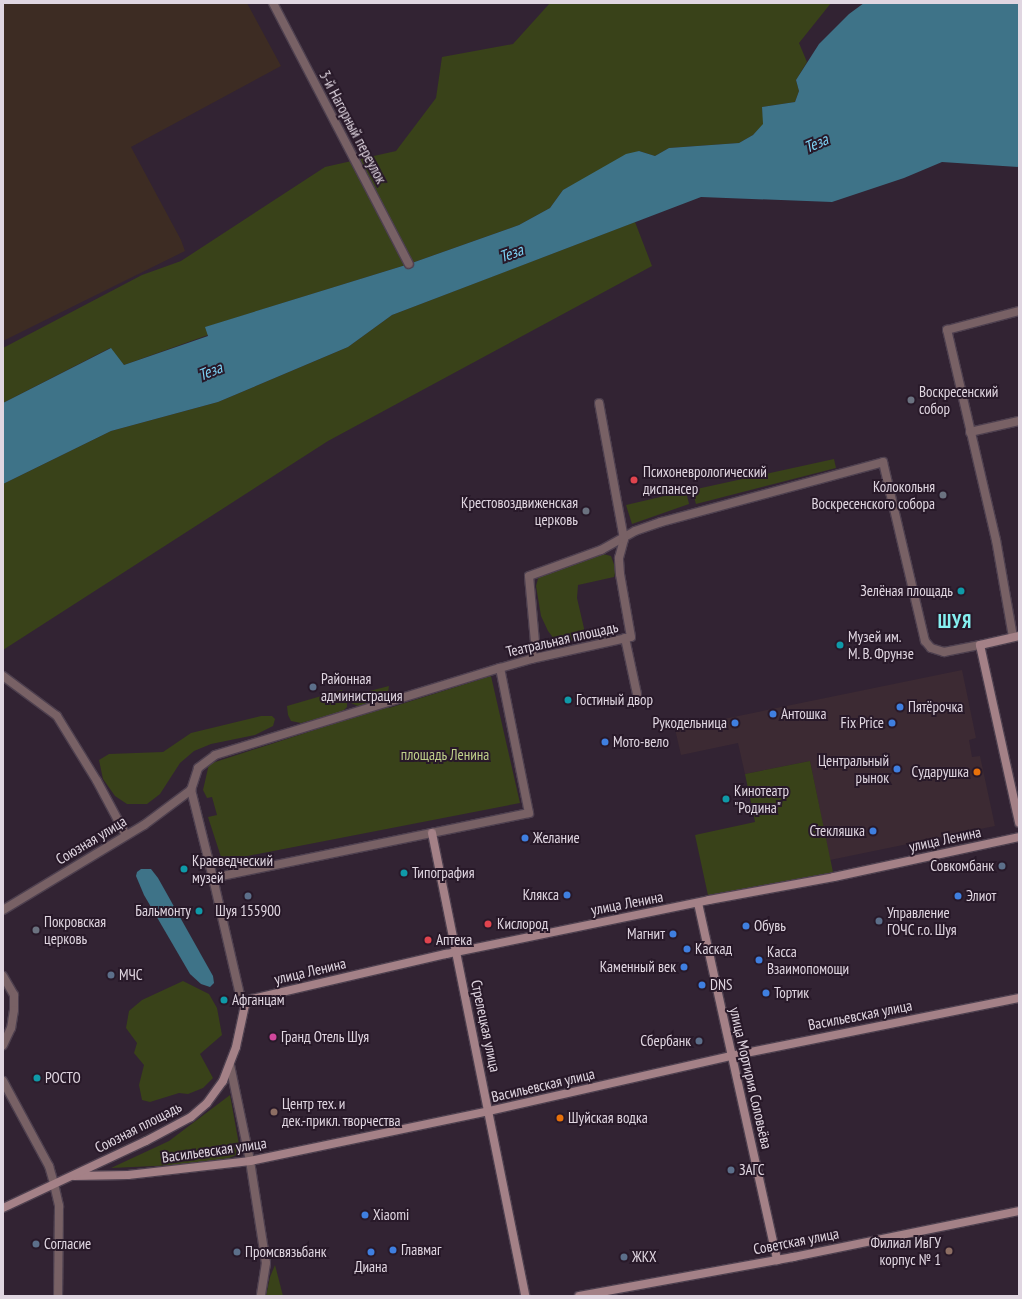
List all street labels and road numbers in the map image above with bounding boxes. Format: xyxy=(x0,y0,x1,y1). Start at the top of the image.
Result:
street label: 3-й Нагорный переулок xyxy=(316,67,390,187)
street label: Театральная площадь xyxy=(504,617,620,661)
street label: Союзная улица xyxy=(52,812,130,868)
street label: улица Ленина xyxy=(907,823,983,855)
street label: улица Ленина xyxy=(589,887,665,919)
street label: улица Ленина xyxy=(272,954,348,988)
street label: Стрелецкая улица xyxy=(467,978,505,1074)
street label: Васильевская улица xyxy=(806,996,914,1034)
street label: улица Мортирия Соловьёва xyxy=(726,1005,776,1151)
street label: Васильевская улица xyxy=(489,1064,597,1106)
street label: Союзная площадь xyxy=(92,1097,184,1157)
street label: Васильевская улица xyxy=(160,1134,268,1166)
street label: Советская улица xyxy=(752,1224,840,1258)

